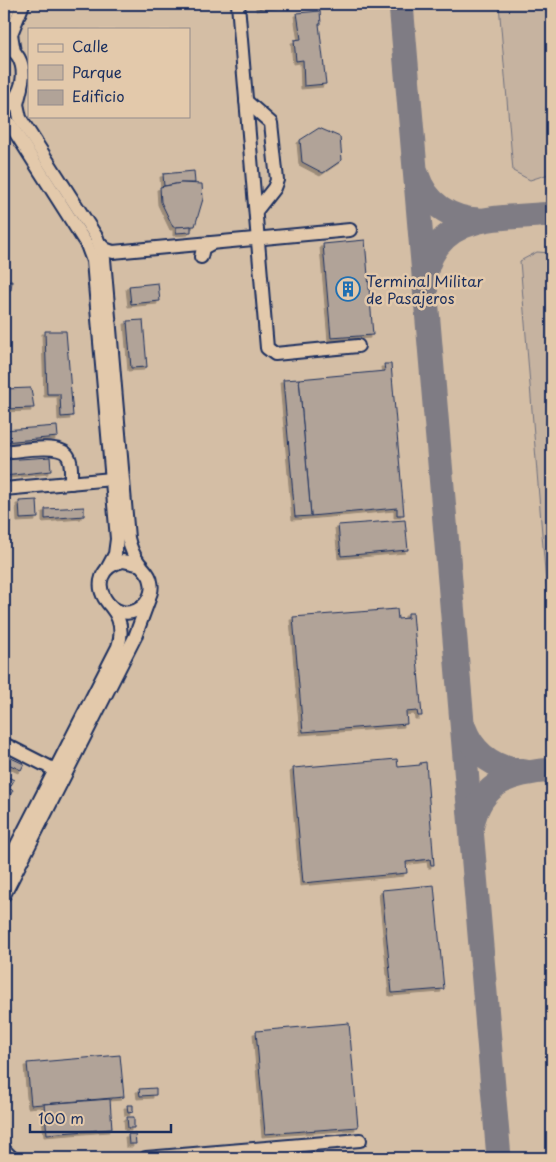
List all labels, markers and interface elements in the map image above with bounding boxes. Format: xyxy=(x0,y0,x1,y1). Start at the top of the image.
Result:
legend xyxy=(28,28,190,118)
text: Calle xyxy=(72,34,109,57)
text: Parque xyxy=(72,60,122,83)
text: Edificio xyxy=(72,84,125,107)
place label: Terminal Militar de Pasajeros xyxy=(366,269,484,309)
building icon: Terminal Militar de Pasajeros xyxy=(335,276,361,302)
scale bar xyxy=(30,1102,171,1134)
text: 100 m xyxy=(38,1106,84,1129)

